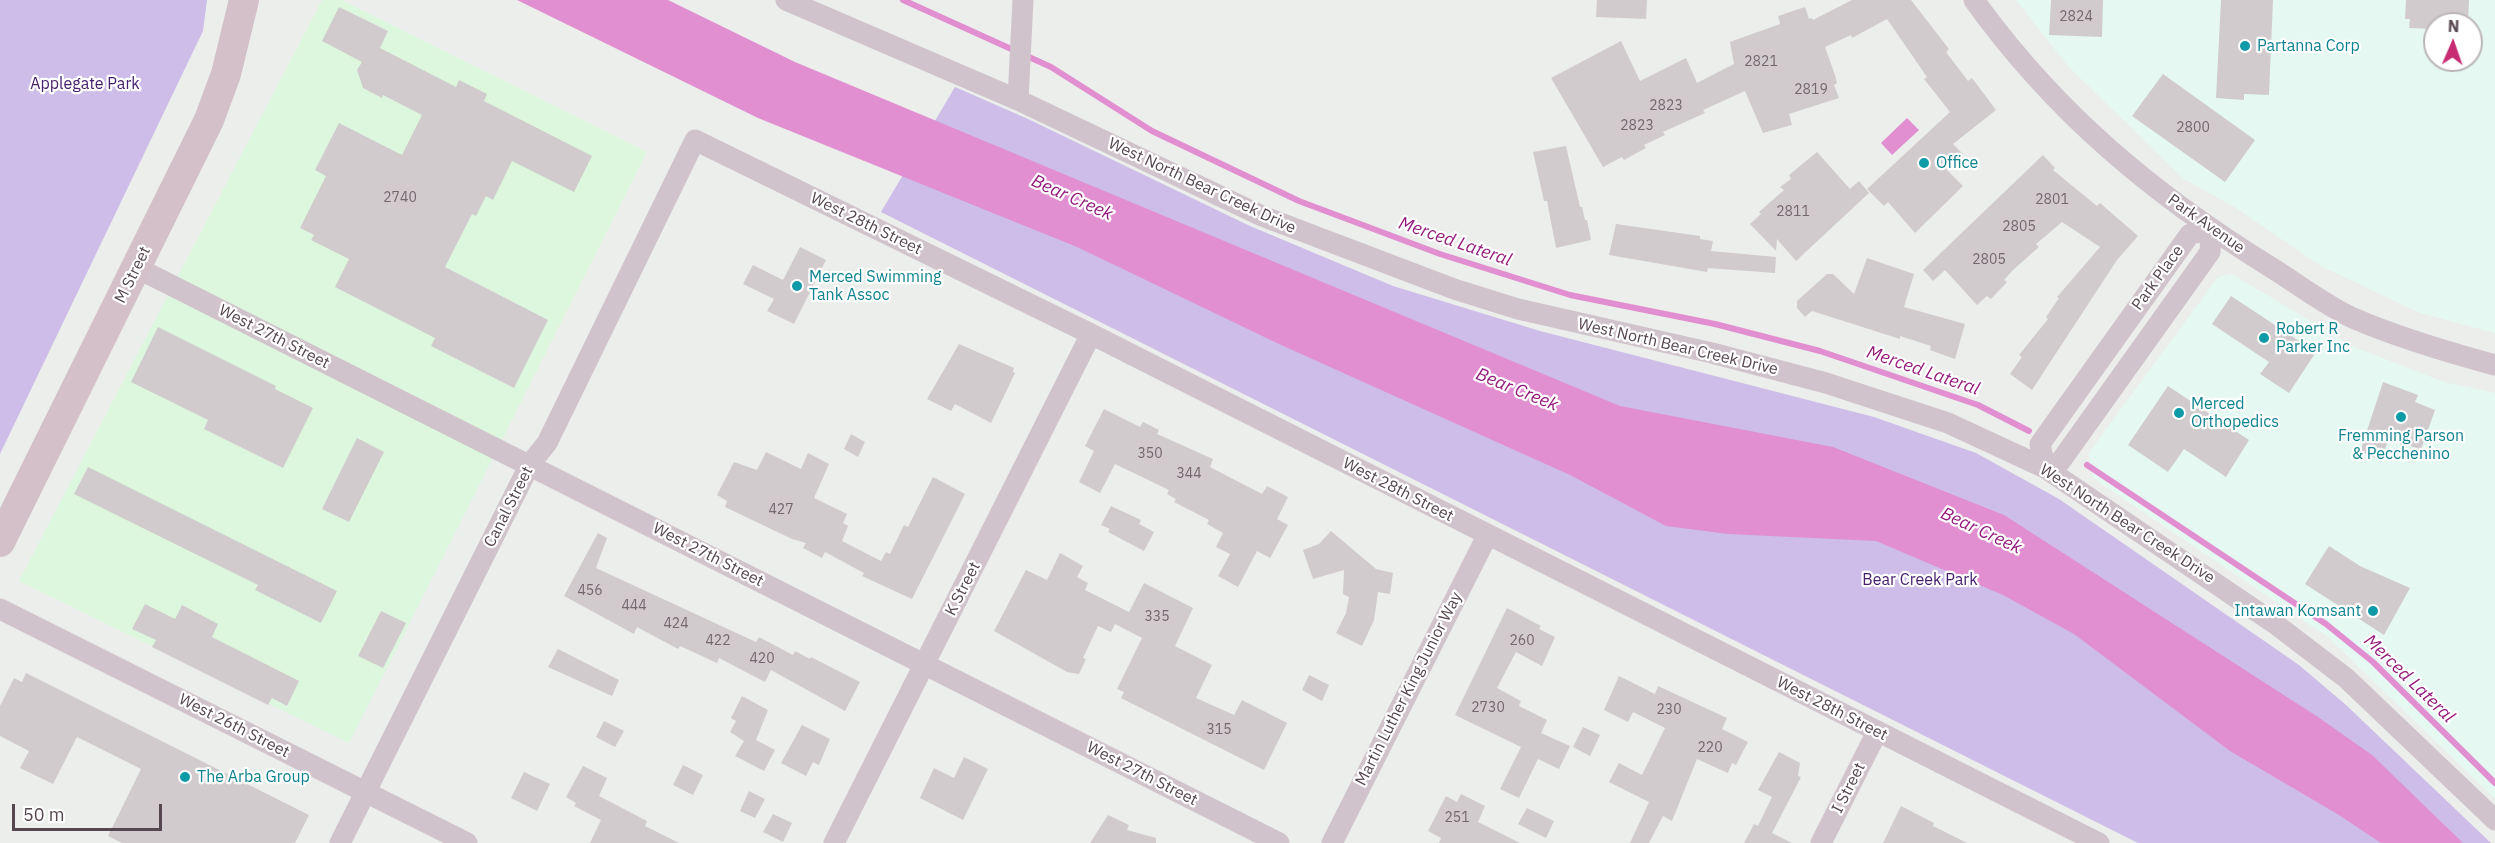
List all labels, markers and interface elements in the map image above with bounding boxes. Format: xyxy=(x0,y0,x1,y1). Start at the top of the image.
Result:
house number: 2824 xyxy=(2059,9,2093,25)
north arrow xyxy=(2423,12,2483,72)
text: N xyxy=(2447,16,2460,36)
place label: Partanna Corp xyxy=(2257,36,2360,56)
marker: Partanna Corp xyxy=(2238,39,2252,53)
house number: 2821 xyxy=(1744,54,1778,70)
park label: Applegate Park xyxy=(30,74,140,94)
house number: 2819 xyxy=(1794,82,1828,98)
house number: 2823 xyxy=(1649,98,1683,114)
house number: 2823 xyxy=(1620,118,1654,134)
house number: 2800 xyxy=(2176,120,2210,136)
street label: West North Bear Creek Drive xyxy=(1105,134,1299,238)
place label: Office xyxy=(1936,153,1978,173)
marker: Office xyxy=(1917,156,1931,170)
water label: Bear Creek xyxy=(1028,170,1116,226)
street label: West 28th Street xyxy=(807,189,925,259)
house number: 2740 xyxy=(383,190,417,206)
street label: Park Avenue xyxy=(2164,190,2248,258)
house number: 2801 xyxy=(2035,192,2069,208)
house number: 2811 xyxy=(1776,204,1810,220)
water label: Merced Lateral xyxy=(1396,213,1514,271)
house number: 2805 xyxy=(2002,219,2036,235)
street label: Park Place xyxy=(2128,242,2188,314)
street label: M Street xyxy=(111,244,155,306)
house number: 2805 xyxy=(1972,252,2006,268)
place label: Merced Swimming Tank Assoc xyxy=(809,267,941,305)
marker: Merced Swimming Tank Assoc xyxy=(790,279,804,293)
street label: West 27th Street xyxy=(216,301,332,373)
street label: West North Bear Creek Drive xyxy=(1576,315,1780,379)
place label: Robert R Parker Inc xyxy=(2276,319,2350,357)
marker: Robert R Parker Inc xyxy=(2257,331,2271,345)
water label: Merced Lateral xyxy=(1864,342,1982,400)
water label: Bear Creek xyxy=(1473,364,1561,416)
place label: Merced Orthopedics xyxy=(2191,394,2279,432)
marker: Merced Orthopedics xyxy=(2172,406,2186,420)
marker: Fremming Parson & Pecchenino xyxy=(2394,410,2408,424)
place label: Fremming Parson & Pecchenino xyxy=(2338,426,2464,464)
house number: 350 xyxy=(1137,446,1163,462)
street label: West 28th Street xyxy=(1340,454,1456,526)
street label: West North Bear Creek Drive xyxy=(2036,460,2218,588)
street label: Canal Street xyxy=(480,463,538,551)
house number: 344 xyxy=(1176,466,1202,482)
house number: 427 xyxy=(768,502,794,518)
water label: Bear Creek xyxy=(1937,503,2025,559)
street label: West 27th Street xyxy=(650,519,766,591)
street label: K Street xyxy=(941,559,985,619)
park label: Bear Creek Park xyxy=(1862,570,1978,590)
house number: 456 xyxy=(577,583,603,599)
street label: Martin Luther King Junior Way xyxy=(1352,589,1466,789)
house number: 444 xyxy=(621,598,647,614)
place label: Intawan Komsant xyxy=(2234,601,2361,621)
marker: Intawan Komsant xyxy=(2366,604,2380,618)
house number: 335 xyxy=(1144,609,1170,625)
house number: 424 xyxy=(663,616,689,632)
water label: Merced Lateral xyxy=(2359,630,2459,728)
house number: 422 xyxy=(705,633,731,649)
house number: 260 xyxy=(1509,633,1535,649)
house number: 420 xyxy=(749,651,775,667)
street label: West 28th Street xyxy=(1774,673,1890,745)
street label: West 26th Street xyxy=(176,690,292,762)
house number: 2730 xyxy=(1471,700,1505,716)
house number: 230 xyxy=(1656,702,1682,718)
house number: 315 xyxy=(1206,722,1232,738)
street label: West 27th Street xyxy=(1084,738,1200,810)
house number: 220 xyxy=(1697,740,1723,756)
street label: I Street xyxy=(1828,760,1870,816)
place label: The Arba Group xyxy=(197,767,310,787)
marker: The Arba Group xyxy=(178,770,192,784)
scale bar xyxy=(15,792,165,830)
text: 50 m xyxy=(23,803,65,826)
house number: 251 xyxy=(1444,810,1470,826)

